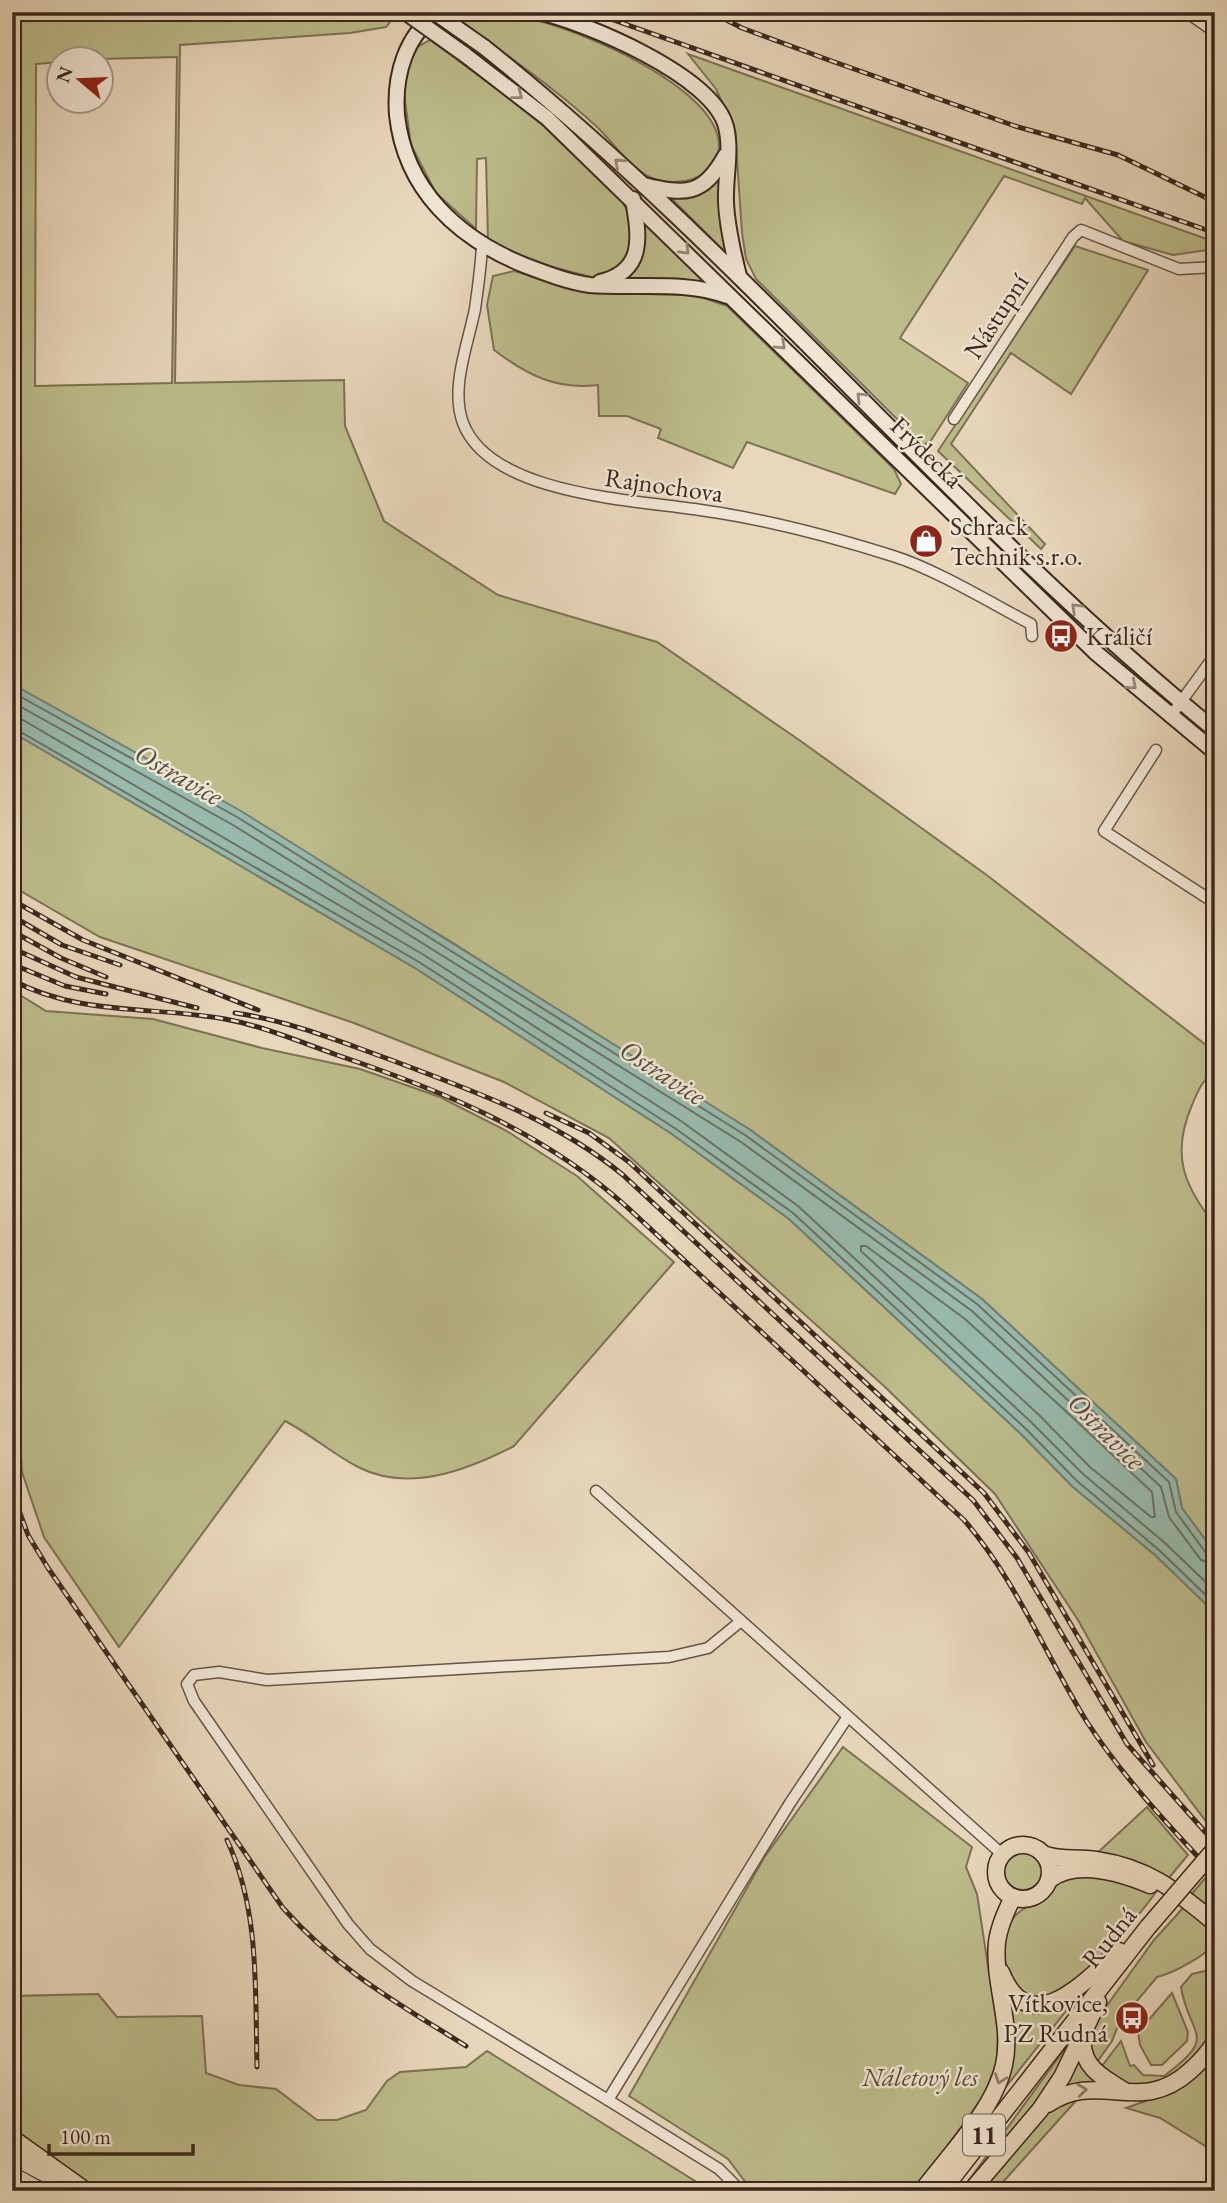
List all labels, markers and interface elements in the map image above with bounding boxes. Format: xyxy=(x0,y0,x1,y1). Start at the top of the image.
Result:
north arrow xyxy=(46,46,116,116)
text: N xyxy=(50,63,79,86)
one-way arrow xyxy=(510,87,523,100)
one-way arrow xyxy=(614,159,627,171)
one-way arrow xyxy=(676,242,689,255)
street label: Nástupní xyxy=(956,266,1036,365)
one-way arrow xyxy=(773,336,786,349)
one-way arrow xyxy=(856,392,869,405)
street label: Frýdecká xyxy=(883,409,971,496)
street label: Rajnochova xyxy=(603,460,726,510)
place label: Schrack Technik s.r.o. xyxy=(950,509,1083,573)
shop icon: Schrack Technik s.r.o. xyxy=(907,522,945,560)
one-way arrow xyxy=(1071,603,1084,616)
bus stop icon: Králičí xyxy=(1042,617,1080,655)
place label: Králičí xyxy=(1086,619,1153,653)
one-way arrow xyxy=(1124,677,1137,689)
water label: Ostravice xyxy=(129,735,230,814)
water label: Ostravice xyxy=(613,1031,713,1113)
water label: Ostravice xyxy=(1060,1384,1154,1478)
street label: Rudná xyxy=(1074,1899,1144,1975)
place label: Vítkovice, PZ Rudná xyxy=(1003,1986,1109,2050)
bus stop icon: Vítkovice, PZ Rudná xyxy=(1113,1999,1151,2037)
park label: Náletový les xyxy=(861,2060,979,2094)
one-way arrow xyxy=(994,2072,1008,2084)
one-way arrow xyxy=(1076,2083,1088,2098)
scale bar xyxy=(49,2112,192,2156)
road number: 11 xyxy=(963,2114,1005,2156)
text: 100 m xyxy=(60,2123,111,2150)

